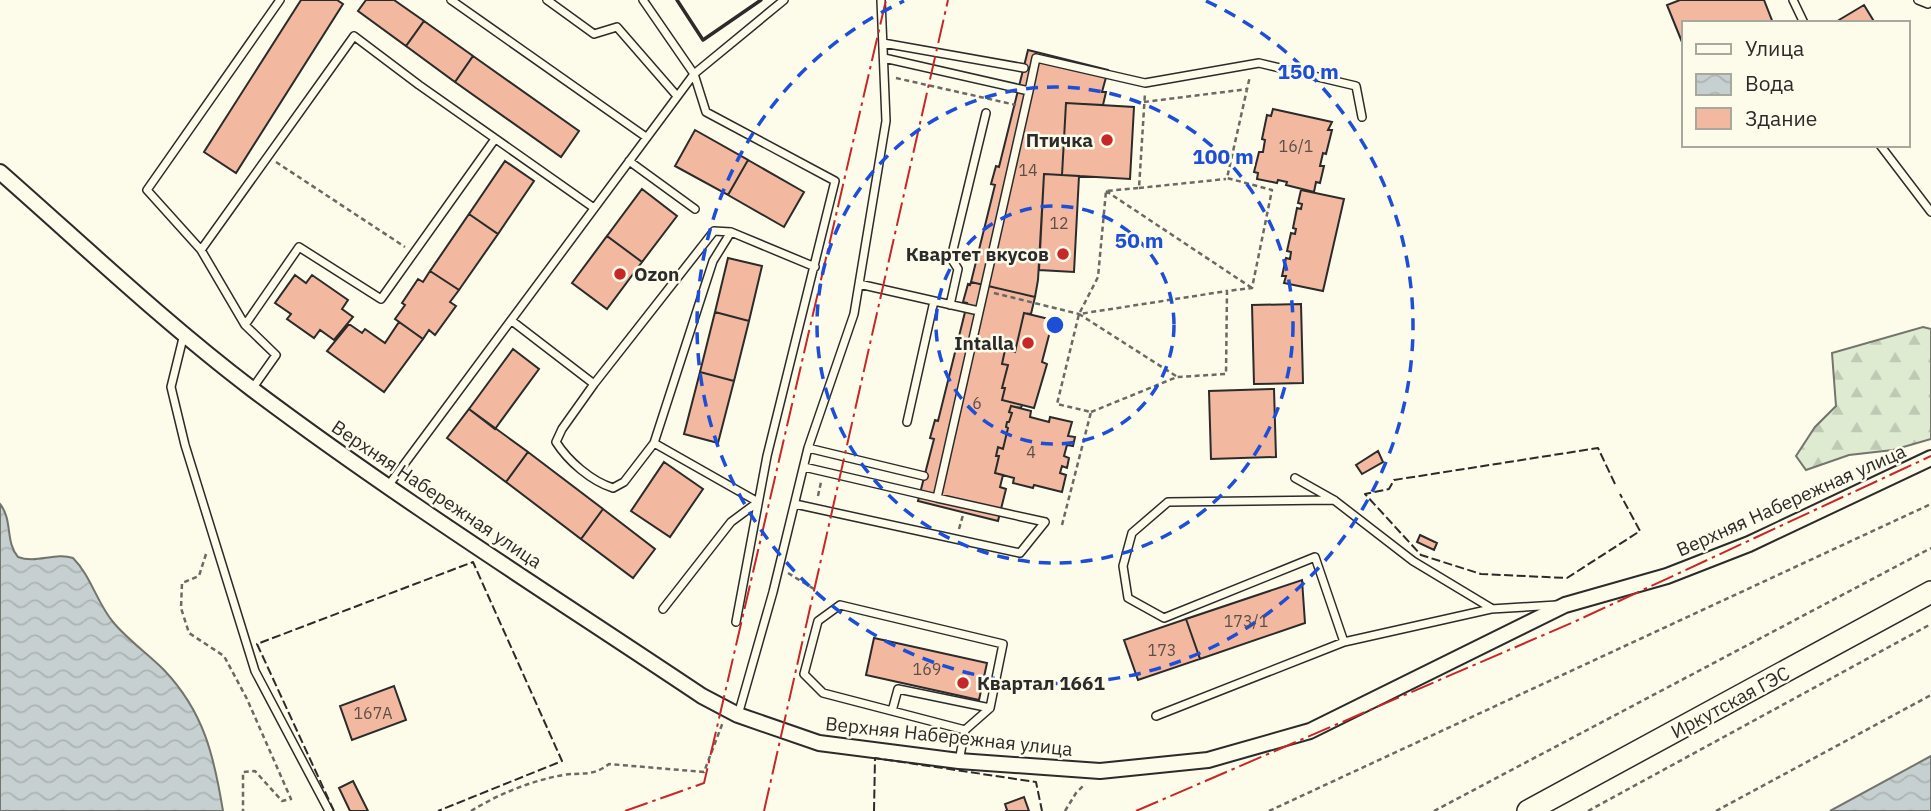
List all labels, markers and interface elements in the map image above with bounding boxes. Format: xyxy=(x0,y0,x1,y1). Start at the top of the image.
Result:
legend xyxy=(1682,21,1910,147)
text: Улица xyxy=(1745,34,1804,62)
text: 150 m xyxy=(1277,57,1339,85)
text: Вода xyxy=(1745,69,1794,97)
text: Здание xyxy=(1745,104,1817,132)
place label: Птичка xyxy=(1026,128,1093,152)
marker: Птичка xyxy=(1099,132,1115,148)
house number: 16/1 xyxy=(1279,136,1313,156)
text: 100 m xyxy=(1192,142,1254,170)
house number: 14 xyxy=(1018,160,1038,180)
house number: 12 xyxy=(1049,213,1069,233)
text: 50 m xyxy=(1115,226,1163,254)
place label: Квартет вкусов xyxy=(906,242,1049,266)
marker: Квартет вкусов xyxy=(1055,246,1071,262)
place label: Ozon xyxy=(634,262,679,286)
marker: Ozon xyxy=(612,266,628,282)
centre of rings xyxy=(1043,313,1067,337)
place label: Intalla xyxy=(954,331,1014,355)
marker: Intalla xyxy=(1020,335,1036,351)
house number: 6 xyxy=(972,393,982,413)
street label: Верхняя Набережная улица xyxy=(327,415,547,573)
street label: Верхняя Набережная улица xyxy=(1673,439,1909,561)
house number: 4 xyxy=(1026,442,1036,462)
house number: 173/1 xyxy=(1224,611,1268,631)
house number: 173 xyxy=(1148,640,1176,660)
house number: 169 xyxy=(913,659,941,679)
street label: Иркутская ГЭС xyxy=(1667,661,1794,743)
place label: Квартал 1661 xyxy=(977,671,1105,695)
marker: Квартал 1661 xyxy=(955,675,971,691)
house number: 167А xyxy=(353,703,393,723)
street label: Верхняя Набережная улица xyxy=(824,711,1074,761)

